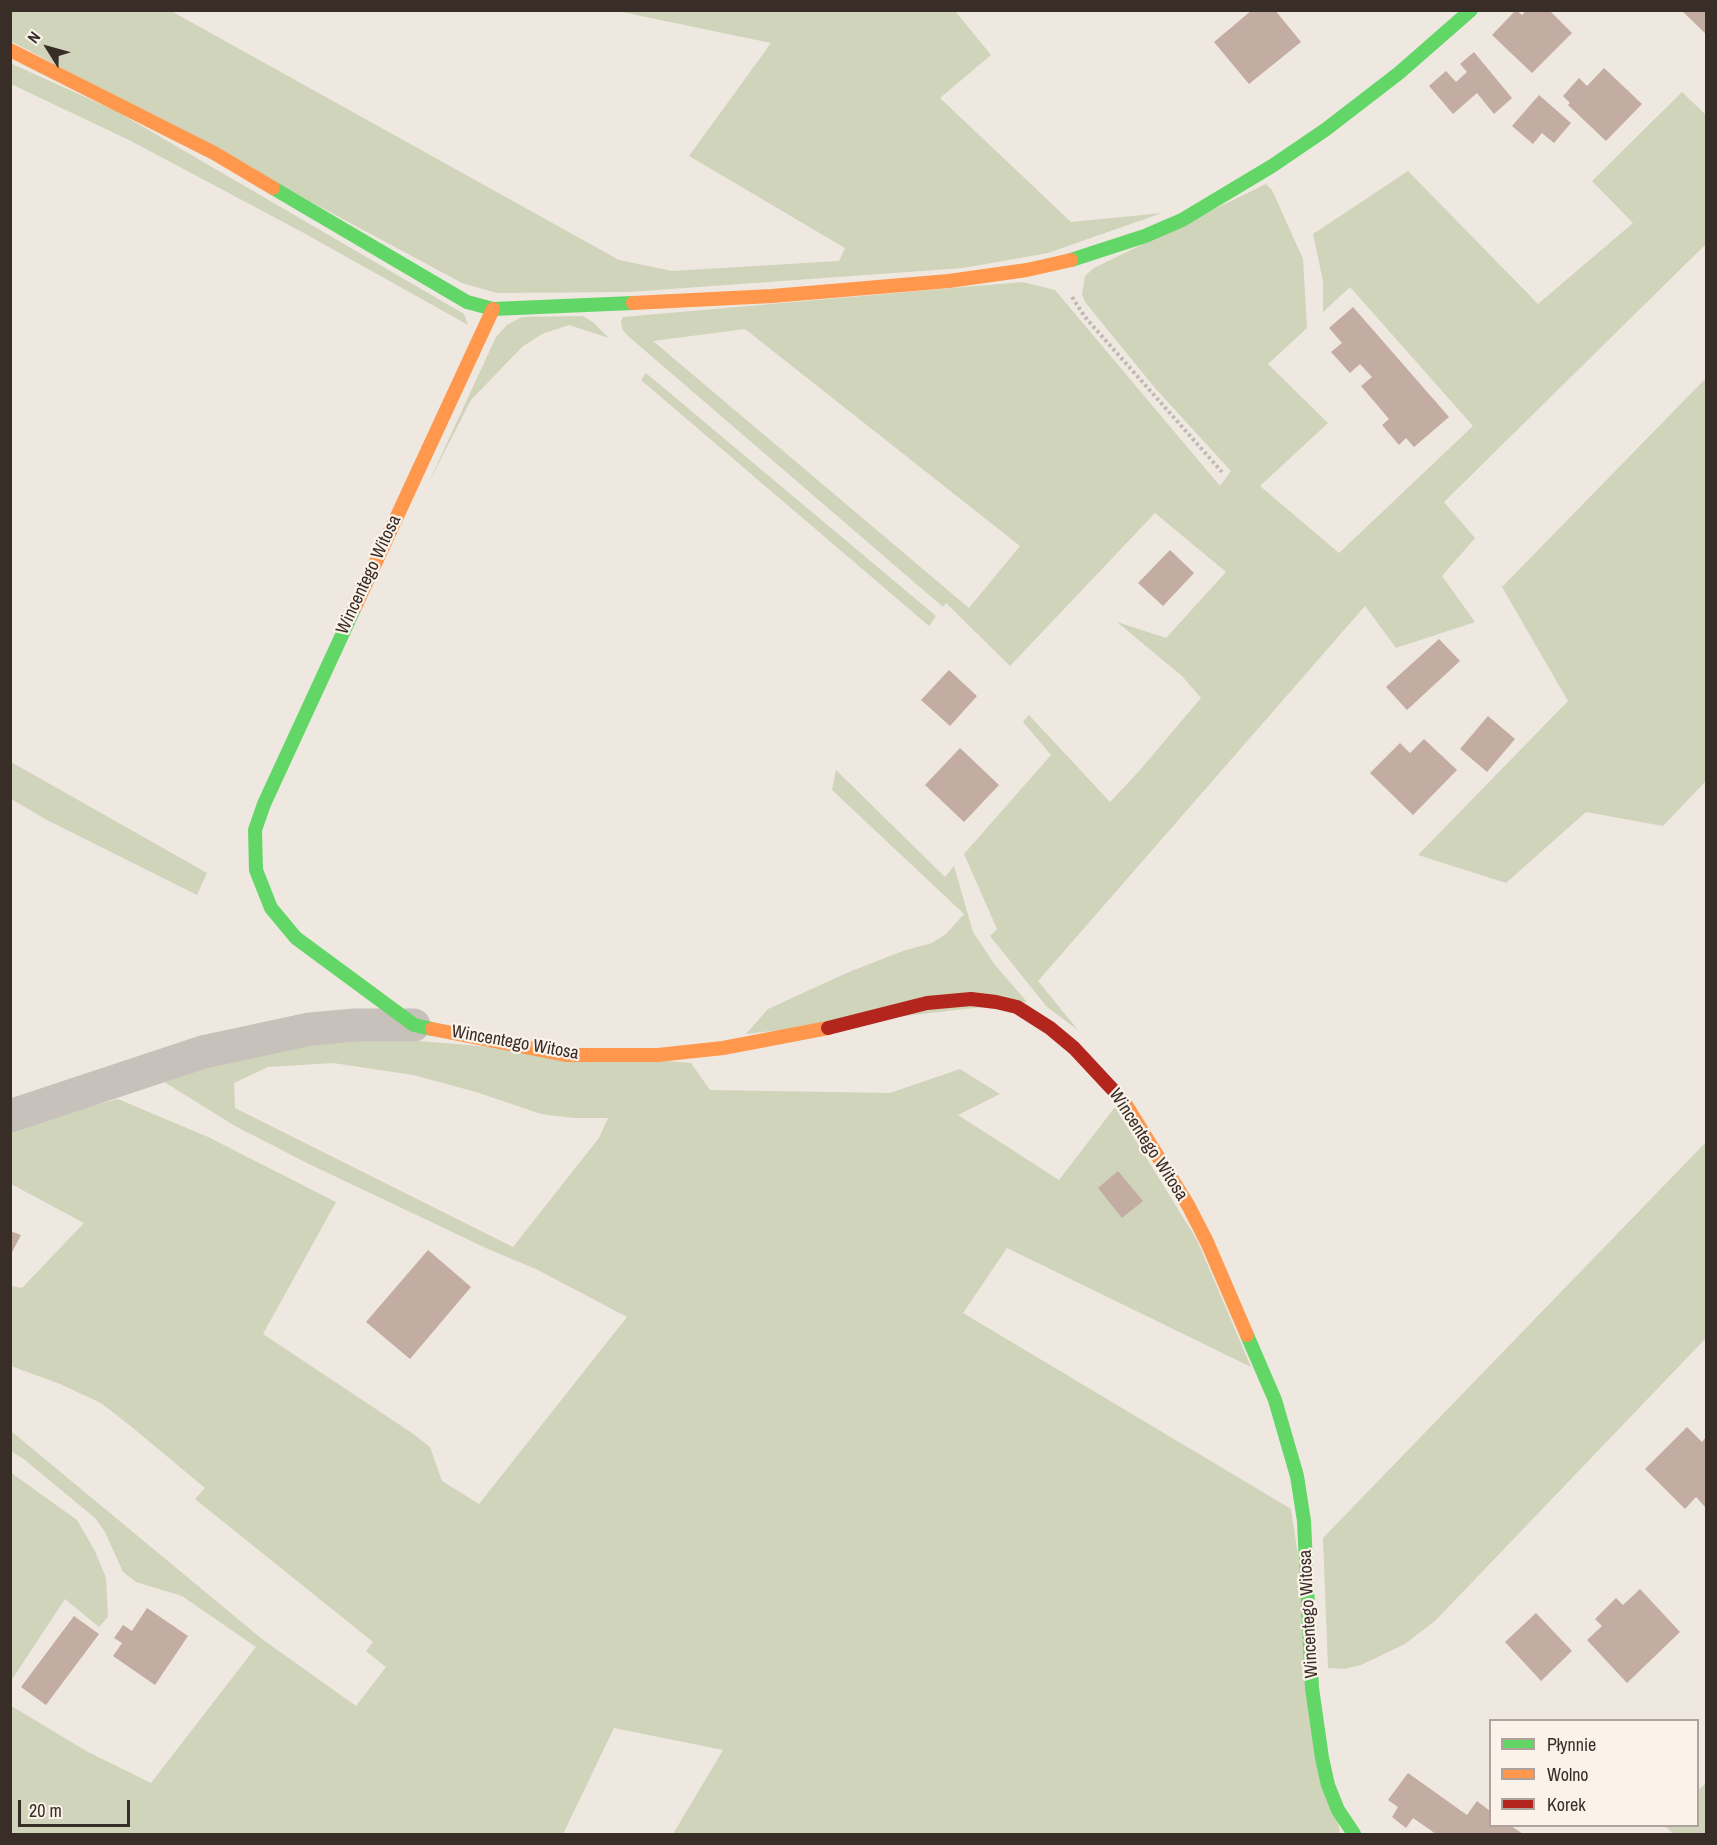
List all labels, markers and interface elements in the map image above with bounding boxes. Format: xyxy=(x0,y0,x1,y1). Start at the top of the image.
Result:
north arrow xyxy=(18,18,78,78)
text: N xyxy=(22,27,45,48)
street label: Wincentego Witosa xyxy=(332,512,406,638)
street label: Wincentego Witosa xyxy=(450,1021,580,1065)
street label: Wincentego Witosa xyxy=(1104,1085,1192,1205)
street label: Wincentego Witosa xyxy=(1295,1549,1323,1679)
legend xyxy=(1489,1719,1699,1827)
text: Płynnie xyxy=(1547,1732,1596,1757)
text: Wolno xyxy=(1547,1762,1589,1787)
scale bar xyxy=(21,1788,134,1826)
text: Korek xyxy=(1547,1792,1586,1817)
text: 20 m xyxy=(29,1798,62,1823)

